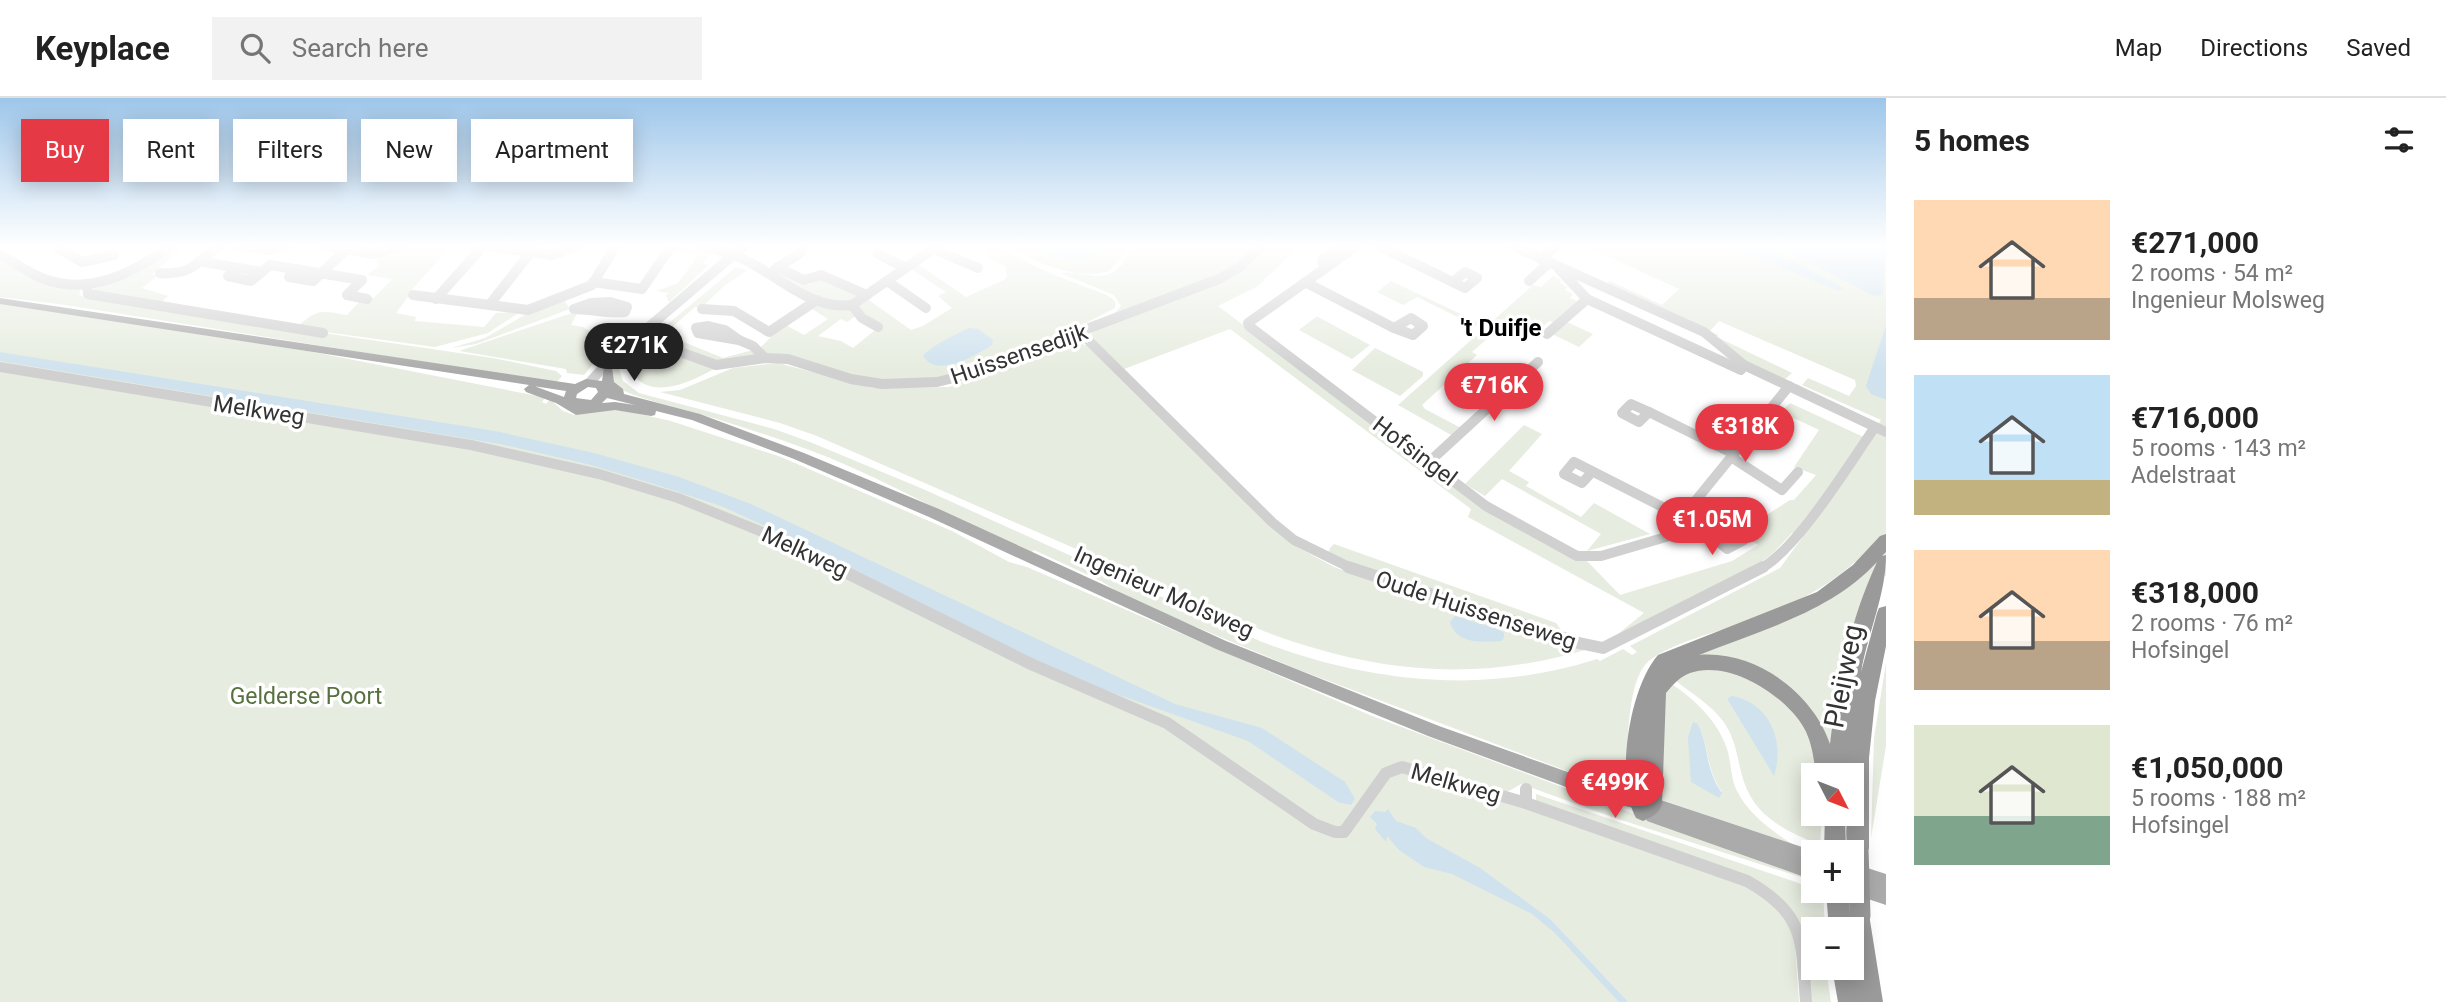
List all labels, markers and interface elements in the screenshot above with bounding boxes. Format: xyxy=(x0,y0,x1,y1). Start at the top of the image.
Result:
search box xyxy=(212,17,702,80)
text: Keyplace xyxy=(35,29,170,68)
icon: search xyxy=(236,29,274,67)
text: Search here xyxy=(292,33,429,63)
text: Map xyxy=(2115,34,2162,62)
text: Directions xyxy=(2200,34,2308,62)
text: Saved xyxy=(2346,34,2411,62)
chip: Buy xyxy=(21,119,109,182)
chip: Rent xyxy=(123,119,219,182)
chip: Filters xyxy=(233,119,347,182)
chip: New xyxy=(361,119,457,182)
chip: Apartment xyxy=(471,119,633,182)
icon: filters xyxy=(2380,121,2418,159)
text: 5 homes xyxy=(1914,123,2030,158)
text: €271,000 xyxy=(2131,225,2259,260)
icon: home xyxy=(1970,228,2054,312)
text: 2 rooms · 54 m² xyxy=(2131,260,2293,287)
text: Ingenieur Molsweg xyxy=(2131,287,2325,314)
district label: 't Duifje xyxy=(1460,314,1542,342)
street label: Huissensedijk xyxy=(947,318,1092,391)
pin: €271K xyxy=(585,324,683,383)
text: €271K xyxy=(600,332,668,359)
pin: €716K xyxy=(1445,364,1543,423)
text: €716K xyxy=(1460,372,1528,399)
street label: Melkweg xyxy=(211,390,306,431)
text: €716,000 xyxy=(2131,400,2259,435)
icon: home xyxy=(1970,403,2054,487)
pin: €318K xyxy=(1696,404,1794,464)
street label: Hofsingel xyxy=(1367,411,1462,492)
text: €318K xyxy=(1711,413,1779,440)
text: 5 rooms · 143 m² xyxy=(2131,435,2306,462)
text: Adelstraat xyxy=(2131,462,2236,489)
pin: €1.05M xyxy=(1655,498,1769,557)
text: €1.05M xyxy=(1672,506,1752,533)
street label: Melkweg xyxy=(757,521,852,584)
street label: Ingenieur Molsweg xyxy=(1070,541,1258,644)
street label: Oude Huissenseweg xyxy=(1372,565,1579,656)
text: €318,000 xyxy=(2131,575,2259,610)
icon: home xyxy=(1970,578,2054,662)
text: 2 rooms · 76 m² xyxy=(2131,610,2293,637)
street label: Pleijweg xyxy=(1817,622,1870,731)
text: Hofsingel xyxy=(2131,637,2229,664)
park label: Gelderse Poort xyxy=(230,683,382,710)
text: €1,050,000 xyxy=(2131,750,2283,785)
icon: home xyxy=(1970,753,2054,837)
street label: Melkweg xyxy=(1408,758,1504,809)
pin: €499K xyxy=(1566,760,1664,820)
north arrow xyxy=(1801,763,1864,826)
map controls xyxy=(1801,763,1864,980)
text: €499K xyxy=(1581,769,1649,796)
text: 5 rooms · 188 m² xyxy=(2131,785,2306,812)
text: Hofsingel xyxy=(2131,812,2229,839)
button: + xyxy=(1801,840,1864,903)
button: − xyxy=(1801,917,1864,980)

